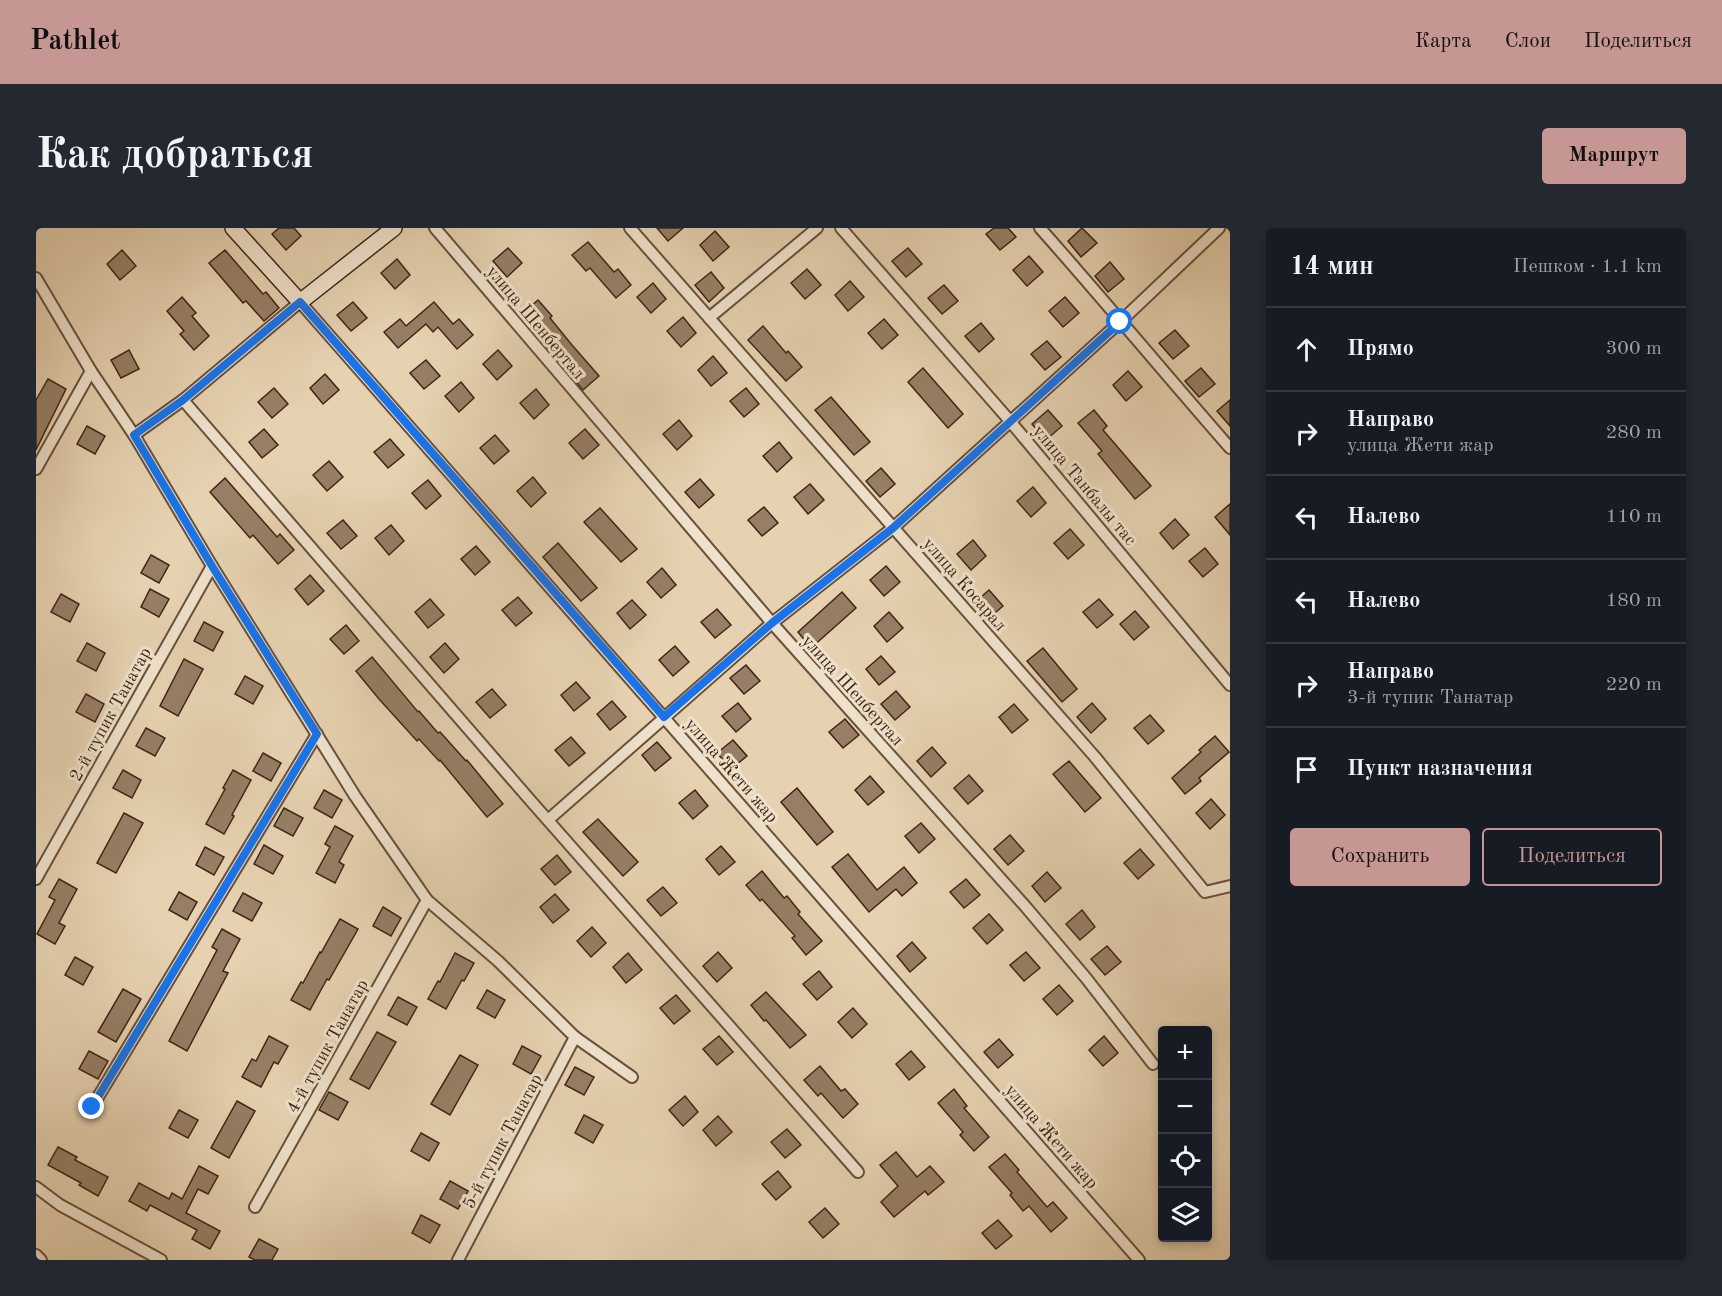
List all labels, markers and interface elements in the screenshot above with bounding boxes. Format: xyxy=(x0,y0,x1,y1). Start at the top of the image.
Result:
text: Pathlet xyxy=(30,28,121,56)
text: Карта xyxy=(1415,31,1472,52)
text: Слои xyxy=(1505,31,1551,52)
text: Поделиться xyxy=(1584,31,1692,52)
button: Маршрут xyxy=(1542,128,1686,184)
text: Как добраться xyxy=(36,135,313,177)
text: 14 мин xyxy=(1290,254,1374,280)
text: Пешком · 1.1 km xyxy=(1513,257,1662,277)
street label: улица Шенбертал xyxy=(483,262,588,383)
route start xyxy=(1106,308,1132,334)
icon: ahead xyxy=(1290,333,1323,366)
text: Прямо xyxy=(1347,338,1414,360)
text: 300 m xyxy=(1606,339,1662,359)
text: Направо xyxy=(1347,409,1434,431)
icon: right xyxy=(1290,417,1323,450)
street label: улица Танбалы тас xyxy=(1029,422,1140,549)
text: 280 m xyxy=(1606,423,1662,443)
text: улица Жети жар xyxy=(1347,436,1494,456)
icon: left xyxy=(1290,501,1323,534)
text: Налево xyxy=(1347,506,1420,528)
text: 110 m xyxy=(1606,507,1662,527)
street label: улица Косарал xyxy=(919,535,1009,635)
icon: left xyxy=(1290,585,1323,618)
text: Налево xyxy=(1347,590,1420,612)
text: 180 m xyxy=(1606,591,1662,611)
street label: улица Шенбертал xyxy=(798,632,906,749)
street label: 2-й тупик Танатар xyxy=(67,645,155,784)
text: Направо xyxy=(1347,661,1434,683)
icon: right xyxy=(1290,669,1323,702)
text: 220 m xyxy=(1606,675,1662,695)
text: 3-й тупик Танатар xyxy=(1347,688,1513,708)
street label: улица Жети жар xyxy=(681,715,781,826)
icon: arrive xyxy=(1290,753,1323,786)
text: Пункт назначения xyxy=(1347,758,1533,780)
button: Сохранить xyxy=(1290,828,1470,886)
button: Поделиться xyxy=(1482,828,1662,886)
street label: 4-й тупик Танатар xyxy=(284,977,372,1116)
map controls xyxy=(1158,1026,1212,1242)
button: + xyxy=(1158,1026,1212,1080)
street label: 5-й тупик Танатар xyxy=(460,1071,546,1212)
button: − xyxy=(1158,1080,1212,1134)
street label: улица Жети жар xyxy=(1001,1081,1101,1192)
route end xyxy=(78,1093,104,1119)
button: locate xyxy=(1158,1134,1212,1188)
button: layers xyxy=(1158,1188,1212,1242)

